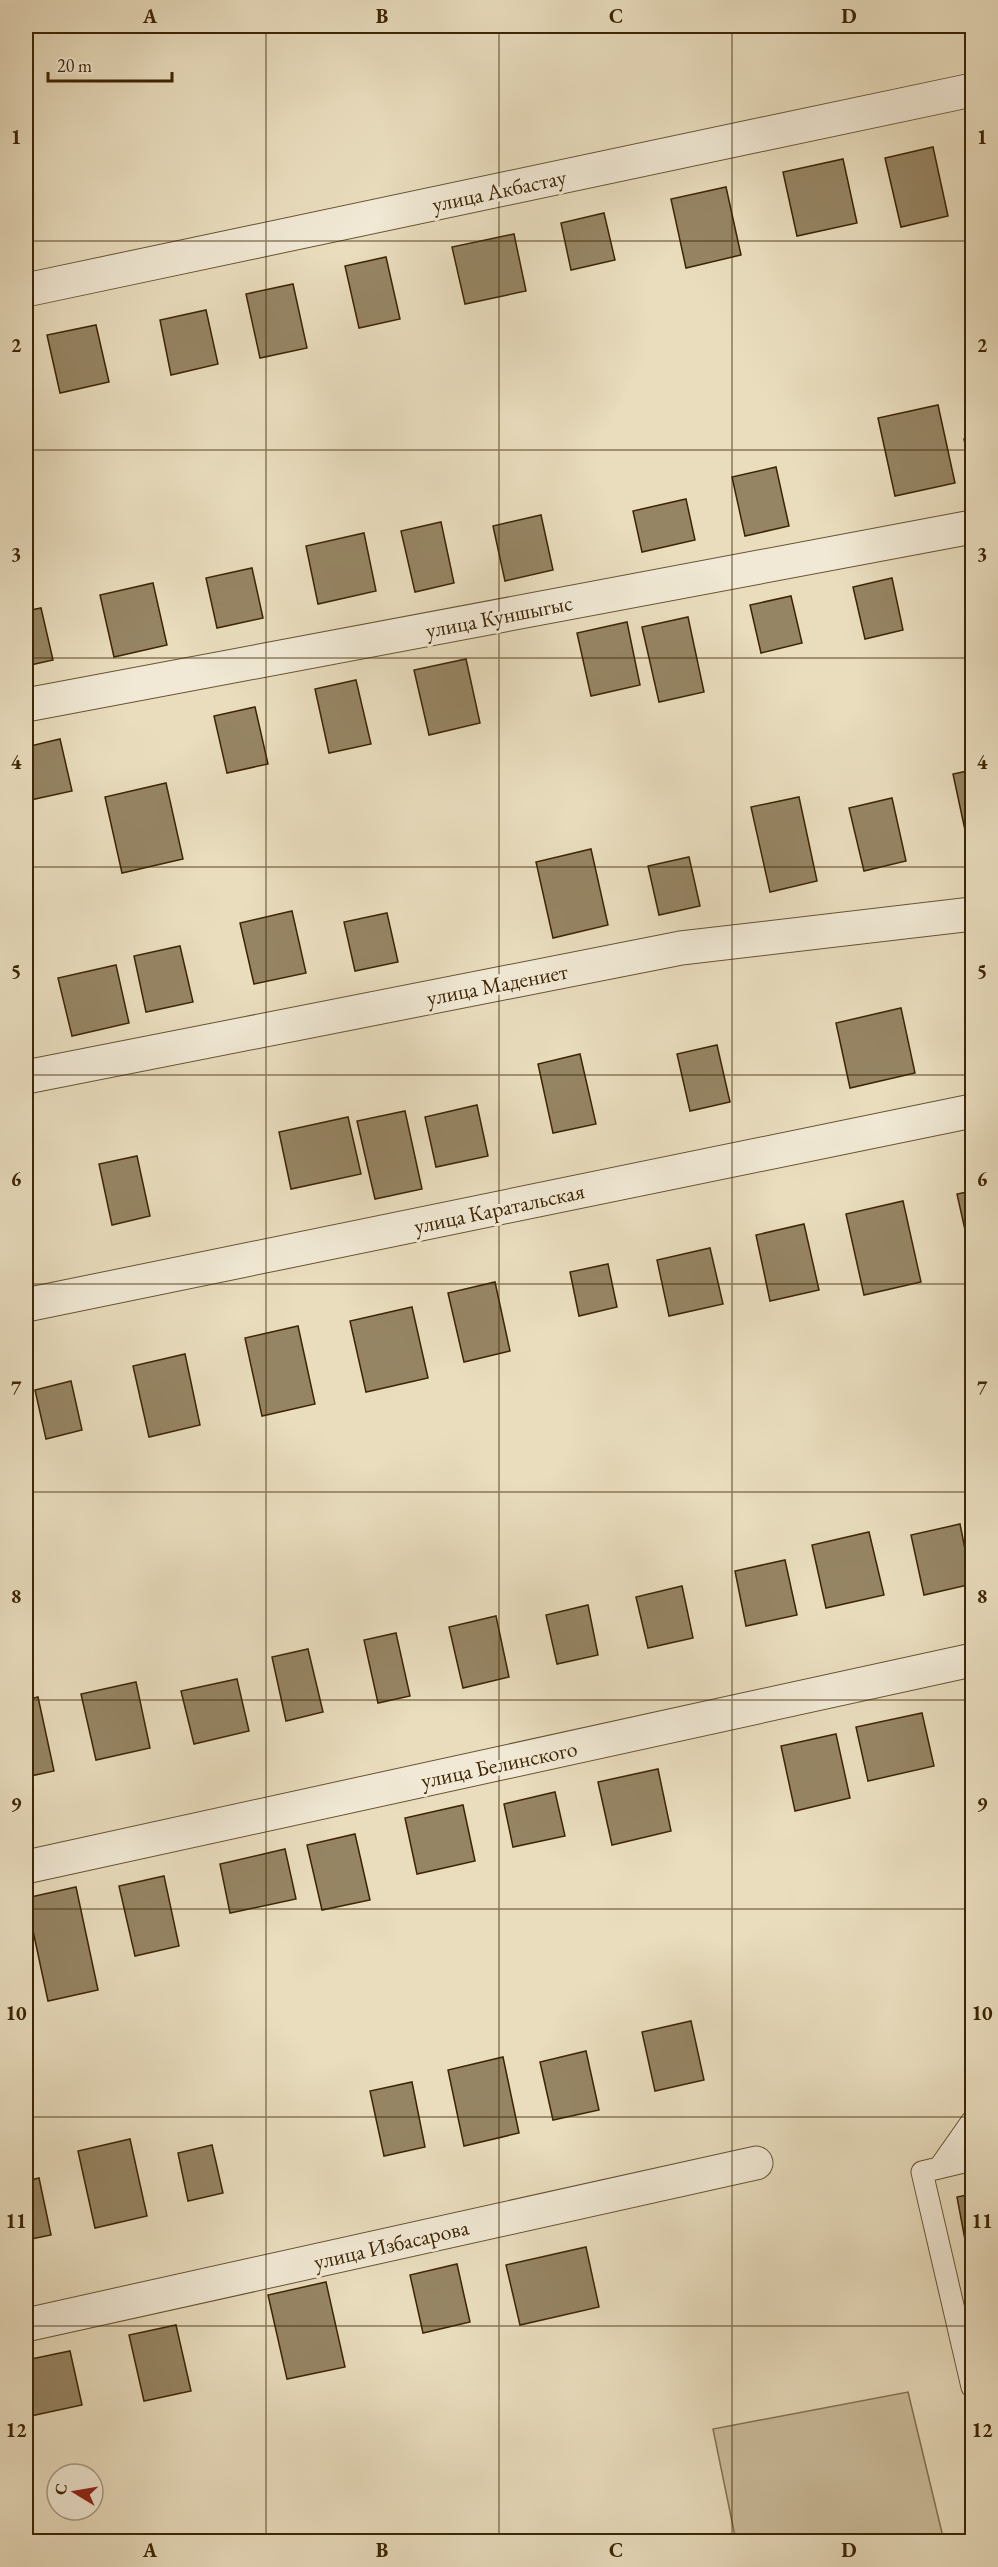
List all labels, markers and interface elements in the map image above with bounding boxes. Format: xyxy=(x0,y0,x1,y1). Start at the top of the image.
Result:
text: A xyxy=(142,3,158,29)
text: B xyxy=(376,3,388,29)
text: C xyxy=(609,3,623,29)
text: D xyxy=(841,3,857,29)
scale bar xyxy=(48,45,172,83)
text: 20 m xyxy=(57,54,92,77)
text: 1 xyxy=(11,124,21,150)
text: 1 xyxy=(977,124,987,150)
street label: улица Акбастау xyxy=(429,162,569,219)
text: 2 xyxy=(11,332,22,358)
text: 2 xyxy=(977,332,988,358)
text: 3 xyxy=(11,541,21,567)
text: 3 xyxy=(977,541,987,567)
street label: улица Куншыгыс xyxy=(423,588,575,645)
text: 4 xyxy=(11,749,22,775)
text: 4 xyxy=(977,749,988,775)
street label: улица Мадениет xyxy=(424,957,570,1012)
text: 5 xyxy=(11,958,21,984)
text: 5 xyxy=(977,958,987,984)
text: 6 xyxy=(11,1166,22,1192)
text: 6 xyxy=(977,1166,988,1192)
street label: улица Каратальская xyxy=(411,1176,587,1241)
text: 7 xyxy=(11,1375,22,1401)
text: 7 xyxy=(977,1375,988,1401)
text: 8 xyxy=(11,1583,21,1609)
text: 8 xyxy=(977,1583,987,1609)
street label: улица Белинского xyxy=(418,1734,580,1795)
text: 9 xyxy=(11,1791,22,1817)
text: 9 xyxy=(977,1791,988,1817)
text: 10 xyxy=(5,2000,27,2026)
text: 10 xyxy=(971,2000,993,2026)
text: 11 xyxy=(5,2208,27,2234)
text: 11 xyxy=(971,2208,993,2234)
street label: улица Избасарова xyxy=(311,2212,472,2276)
text: 12 xyxy=(5,2417,27,2443)
text: 12 xyxy=(971,2417,993,2443)
north arrow xyxy=(45,2462,105,2522)
text: С xyxy=(49,2482,72,2497)
text: A xyxy=(142,2537,158,2563)
text: B xyxy=(376,2537,388,2563)
text: C xyxy=(609,2537,623,2563)
text: D xyxy=(841,2537,857,2563)

